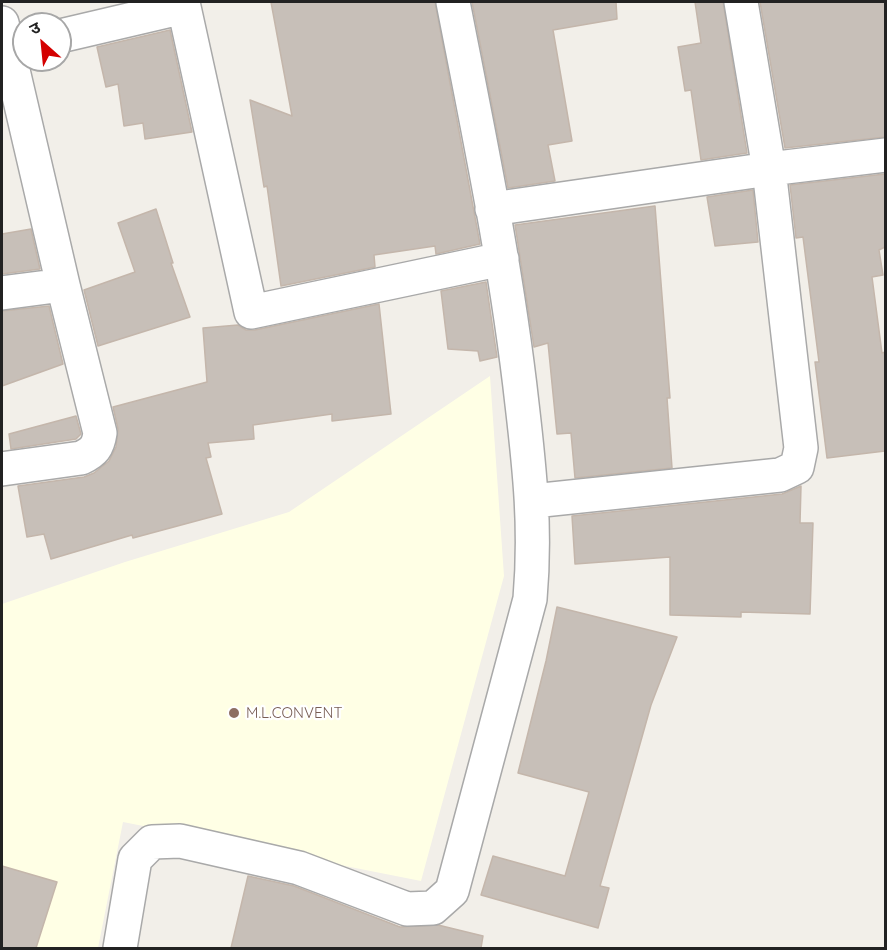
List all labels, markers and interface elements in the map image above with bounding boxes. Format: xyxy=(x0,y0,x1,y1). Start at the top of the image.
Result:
north arrow xyxy=(12,12,72,72)
text: उ xyxy=(26,17,43,39)
place label: M.L.CONVENT xyxy=(246,704,342,722)
marker: M.L.CONVENT xyxy=(227,706,241,720)

